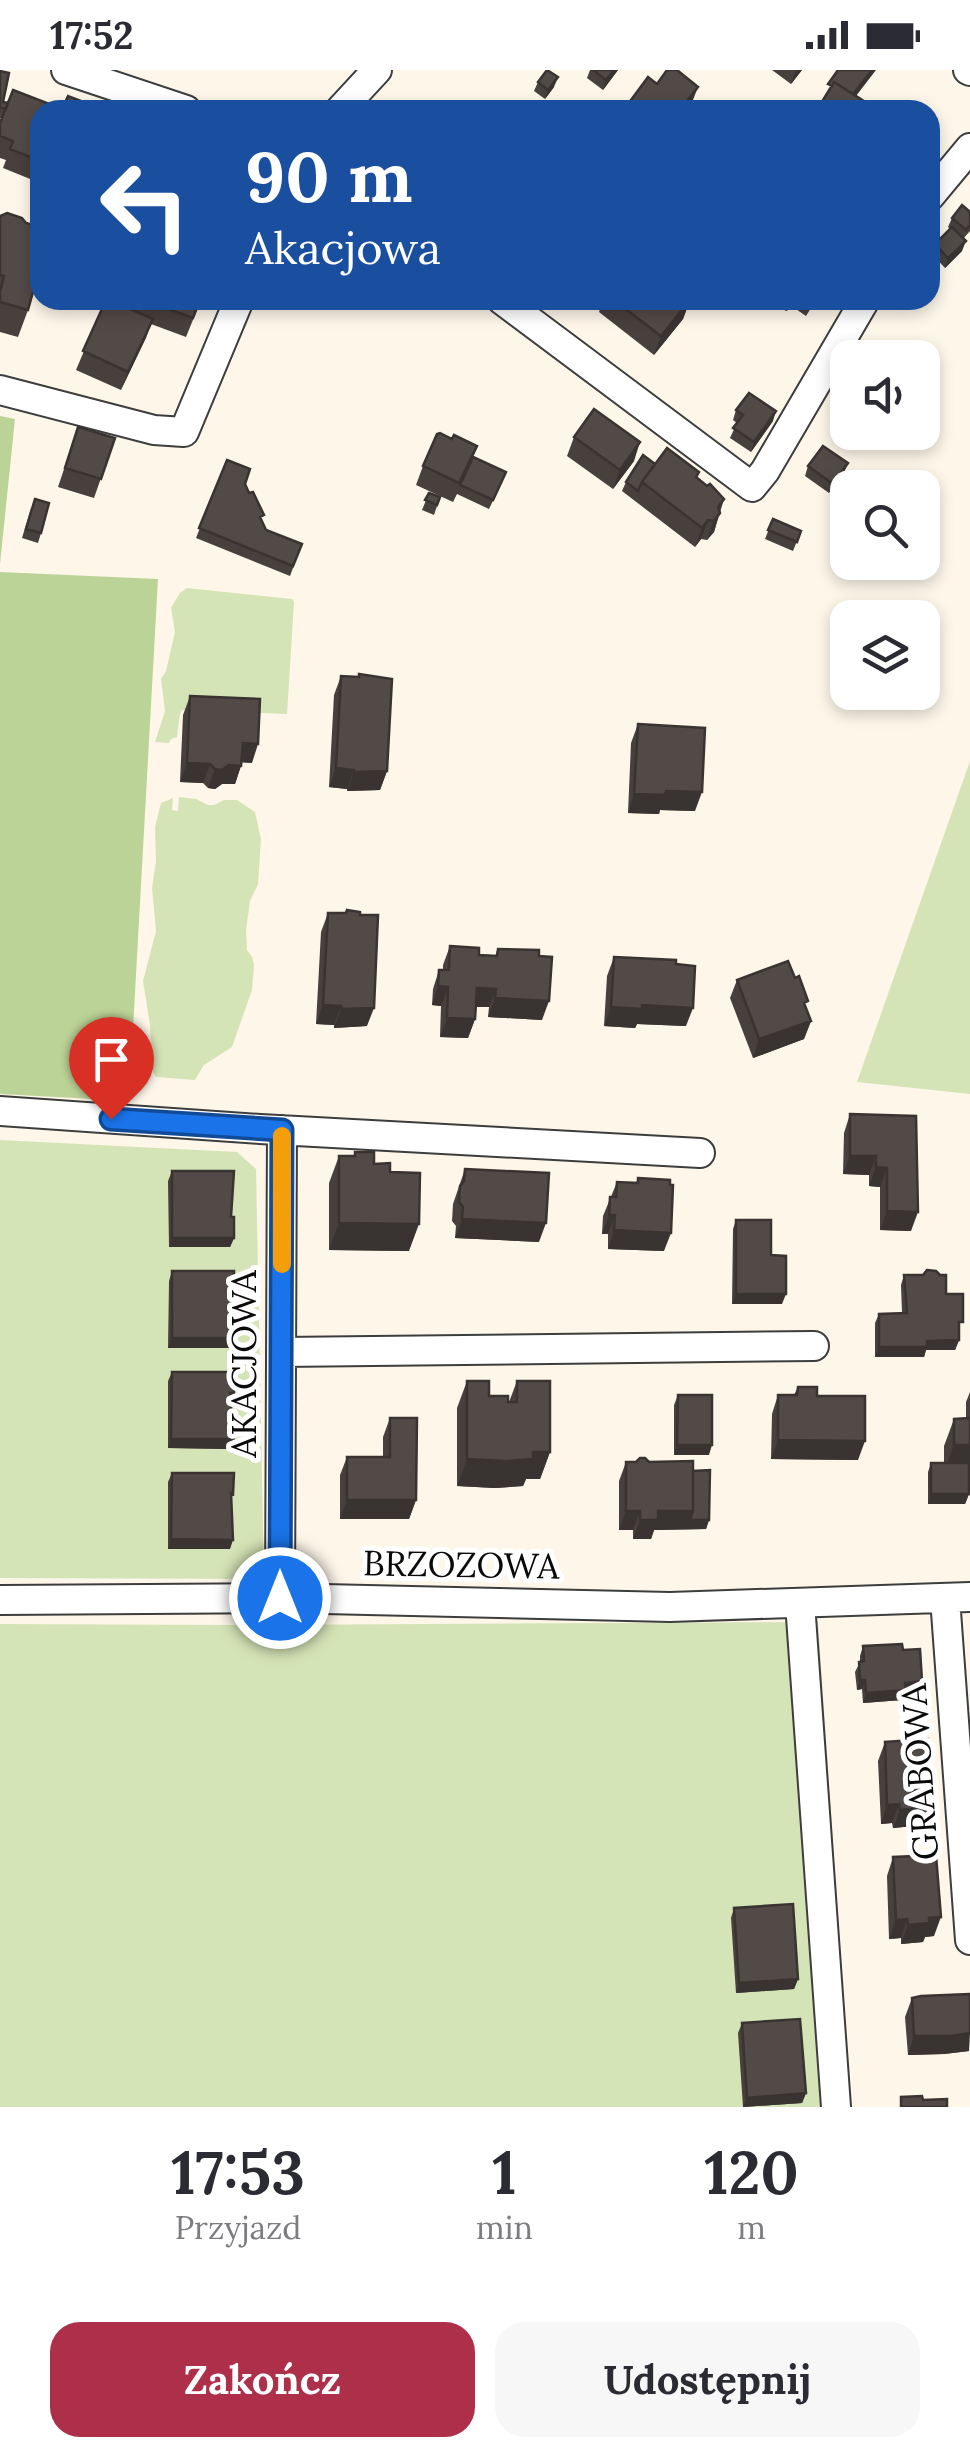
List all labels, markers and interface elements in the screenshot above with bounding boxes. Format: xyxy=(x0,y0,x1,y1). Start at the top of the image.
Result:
text: 17:52 xyxy=(50,11,134,59)
text: 90 m xyxy=(245,132,413,221)
icon: left xyxy=(80,140,210,270)
text: Akacjowa xyxy=(245,219,441,276)
map controls xyxy=(830,340,940,710)
button: sound xyxy=(830,340,940,450)
button: search xyxy=(830,470,940,580)
button: layers xyxy=(830,600,940,710)
pin xyxy=(69,1017,154,1120)
icon: arrive xyxy=(84,1032,139,1087)
street label: AKACJOWA xyxy=(221,1269,266,1459)
street label: BRZOZOWA xyxy=(363,1540,560,1589)
position arrow xyxy=(228,1546,332,1650)
street label: GRABOWA xyxy=(891,1681,948,1862)
text: 17:53 xyxy=(171,2134,305,2210)
text: 1 xyxy=(492,2134,517,2210)
text: 120 xyxy=(704,2134,799,2210)
text: Przyjazd xyxy=(175,2207,301,2248)
text: min xyxy=(476,2207,533,2248)
text: m xyxy=(737,2207,766,2248)
button: Zakończ xyxy=(50,2322,475,2437)
button: Udostępnij xyxy=(495,2322,920,2437)

